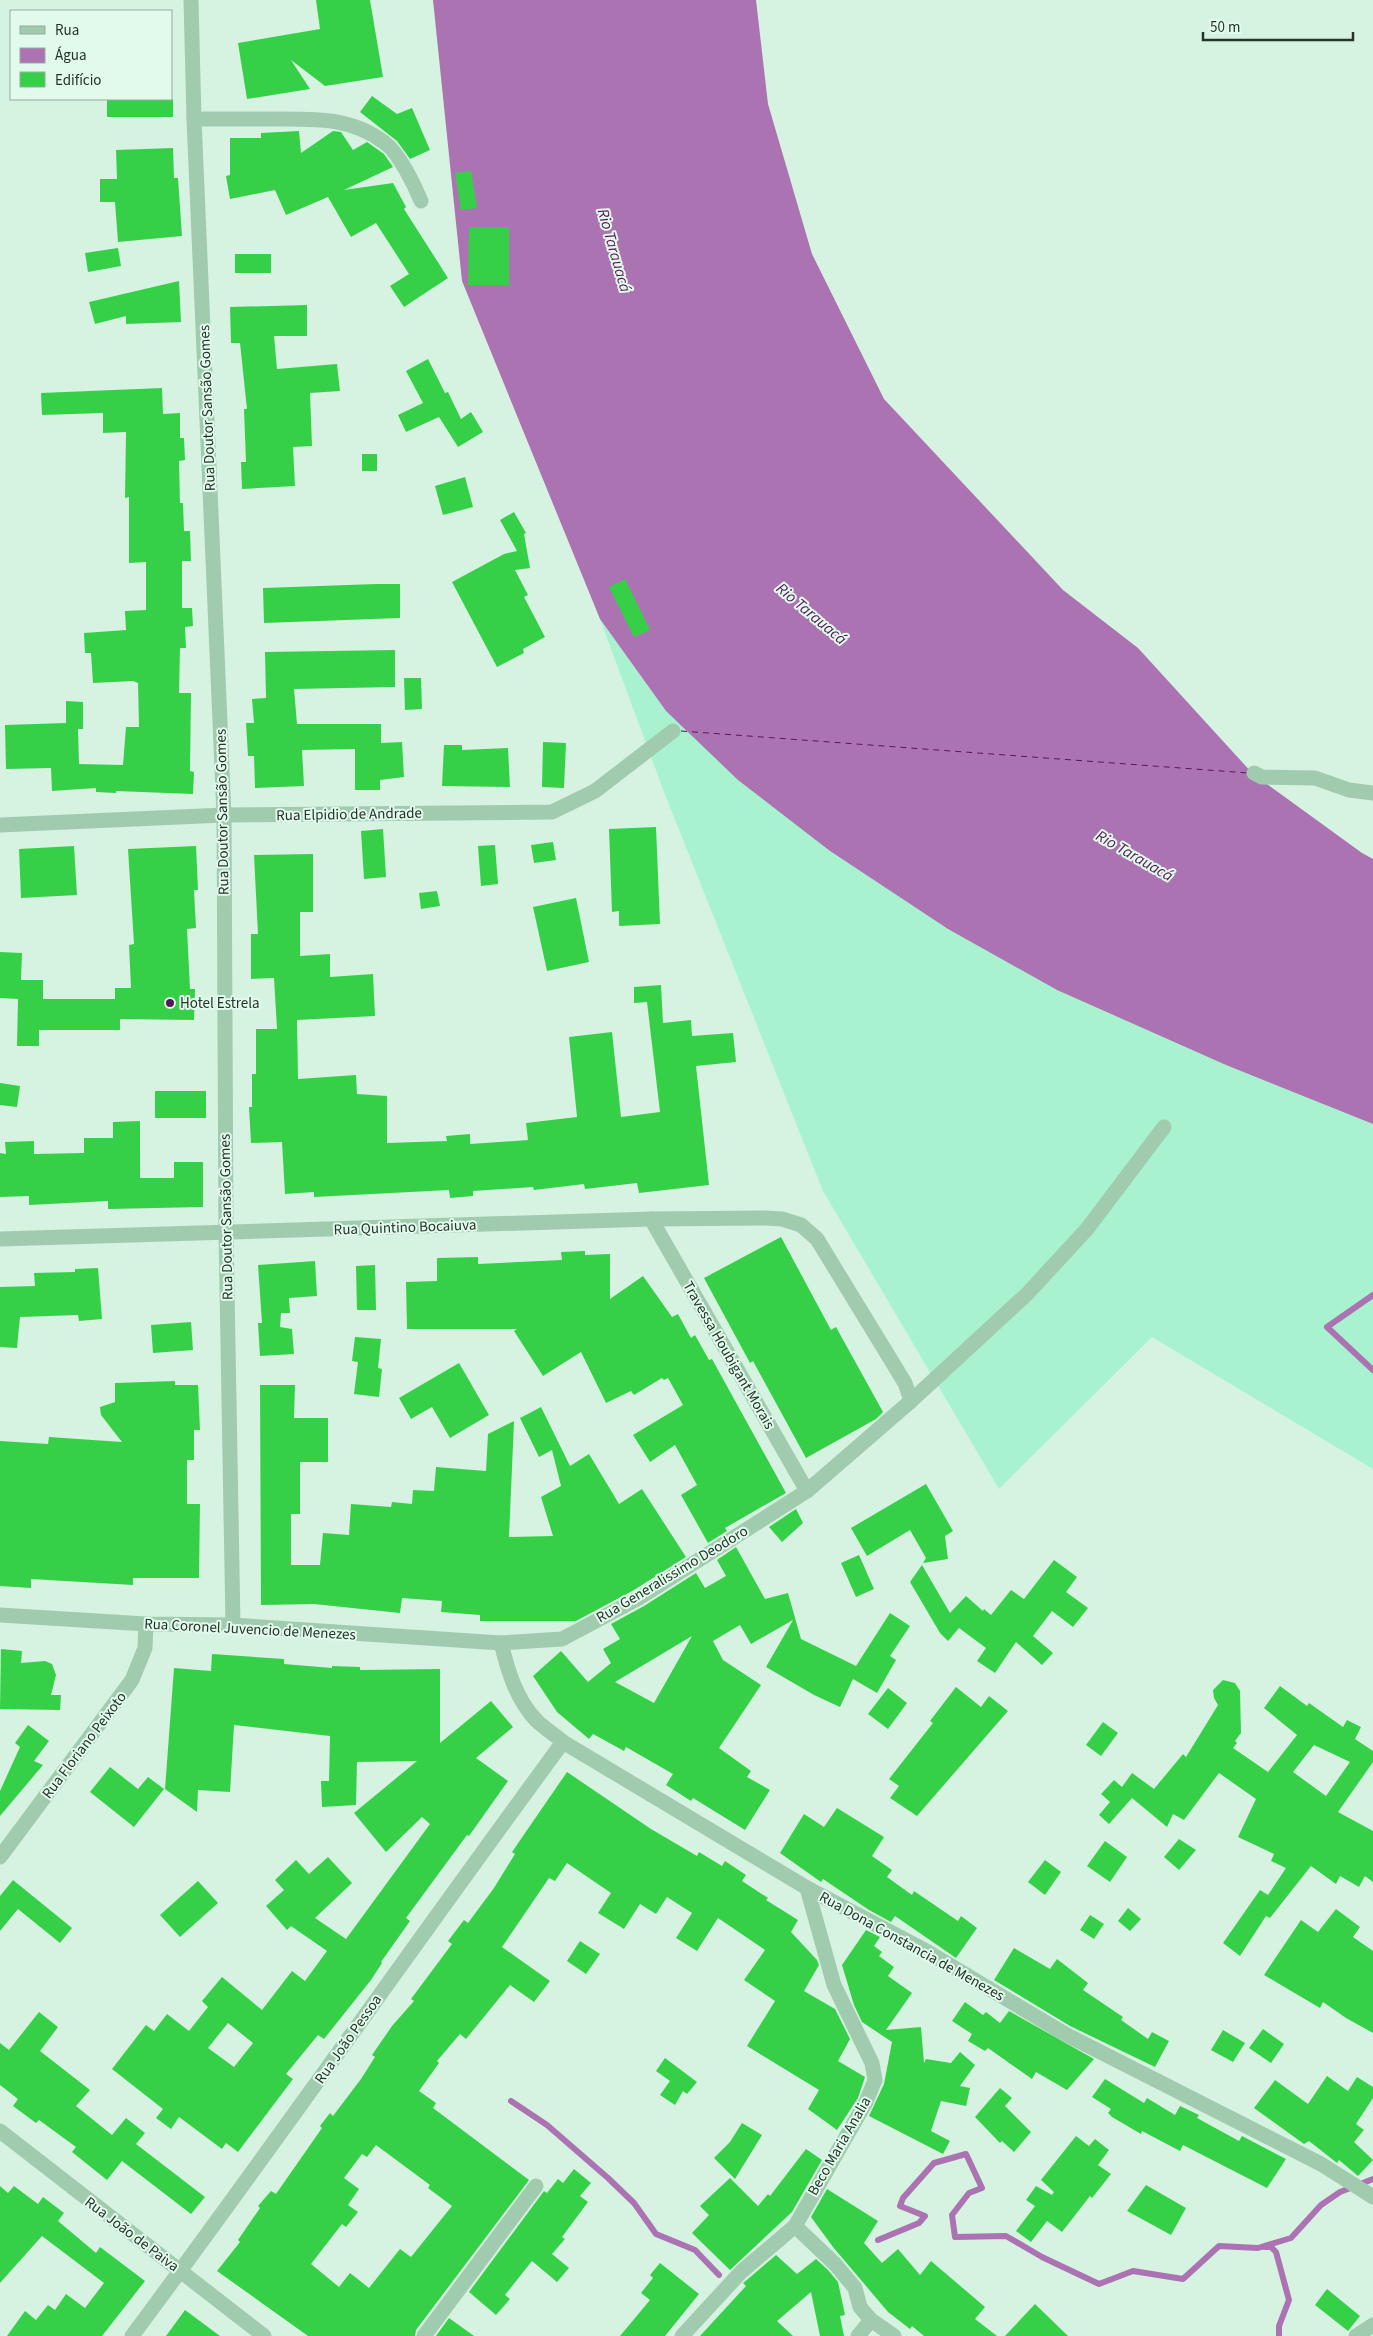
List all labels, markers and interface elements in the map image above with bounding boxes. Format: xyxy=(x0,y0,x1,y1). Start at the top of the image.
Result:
legend xyxy=(10,10,172,100)
scale bar xyxy=(1203,10,1353,42)
text: 50 m xyxy=(1210,17,1240,38)
text: Rua xyxy=(55,20,79,41)
text: Água xyxy=(55,45,86,66)
text: Edifício xyxy=(55,70,102,91)
water label: Rio Tarauacá xyxy=(592,206,637,295)
street label: Rua Doutor Sansão Gomes xyxy=(194,325,221,491)
water label: Rio Tarauacá xyxy=(771,578,852,650)
street label: Rua Doutor Sansão Gomes xyxy=(211,729,234,895)
street label: Rua Elpidio de Andrade xyxy=(276,803,422,826)
water label: Rio Tarauacá xyxy=(1092,825,1178,887)
place label: Hotel Estrela xyxy=(180,993,260,1014)
marker: Hotel Estrela xyxy=(164,997,176,1009)
street label: Rua Doutor Sansão Gomes xyxy=(215,1134,238,1300)
street label: Rua Quintino Bocaiuva xyxy=(333,1215,477,1240)
street label: Travessa Houbigant Morais xyxy=(677,1277,780,1433)
street label: Rua Generalissimo Deodoro xyxy=(592,1521,752,1628)
street label: Rua Coronel Juvencio de Menezes xyxy=(144,1613,356,1646)
street label: Rua Floriano Peixoto xyxy=(37,1687,132,1803)
street label: Rua Dona Constancia de Menezes xyxy=(815,1887,1008,2006)
street label: Rua João Pessoa xyxy=(310,1990,387,2088)
street label: Beco Maria Analia xyxy=(803,2093,876,2199)
street label: Rua João de Paiva xyxy=(80,2192,183,2277)

